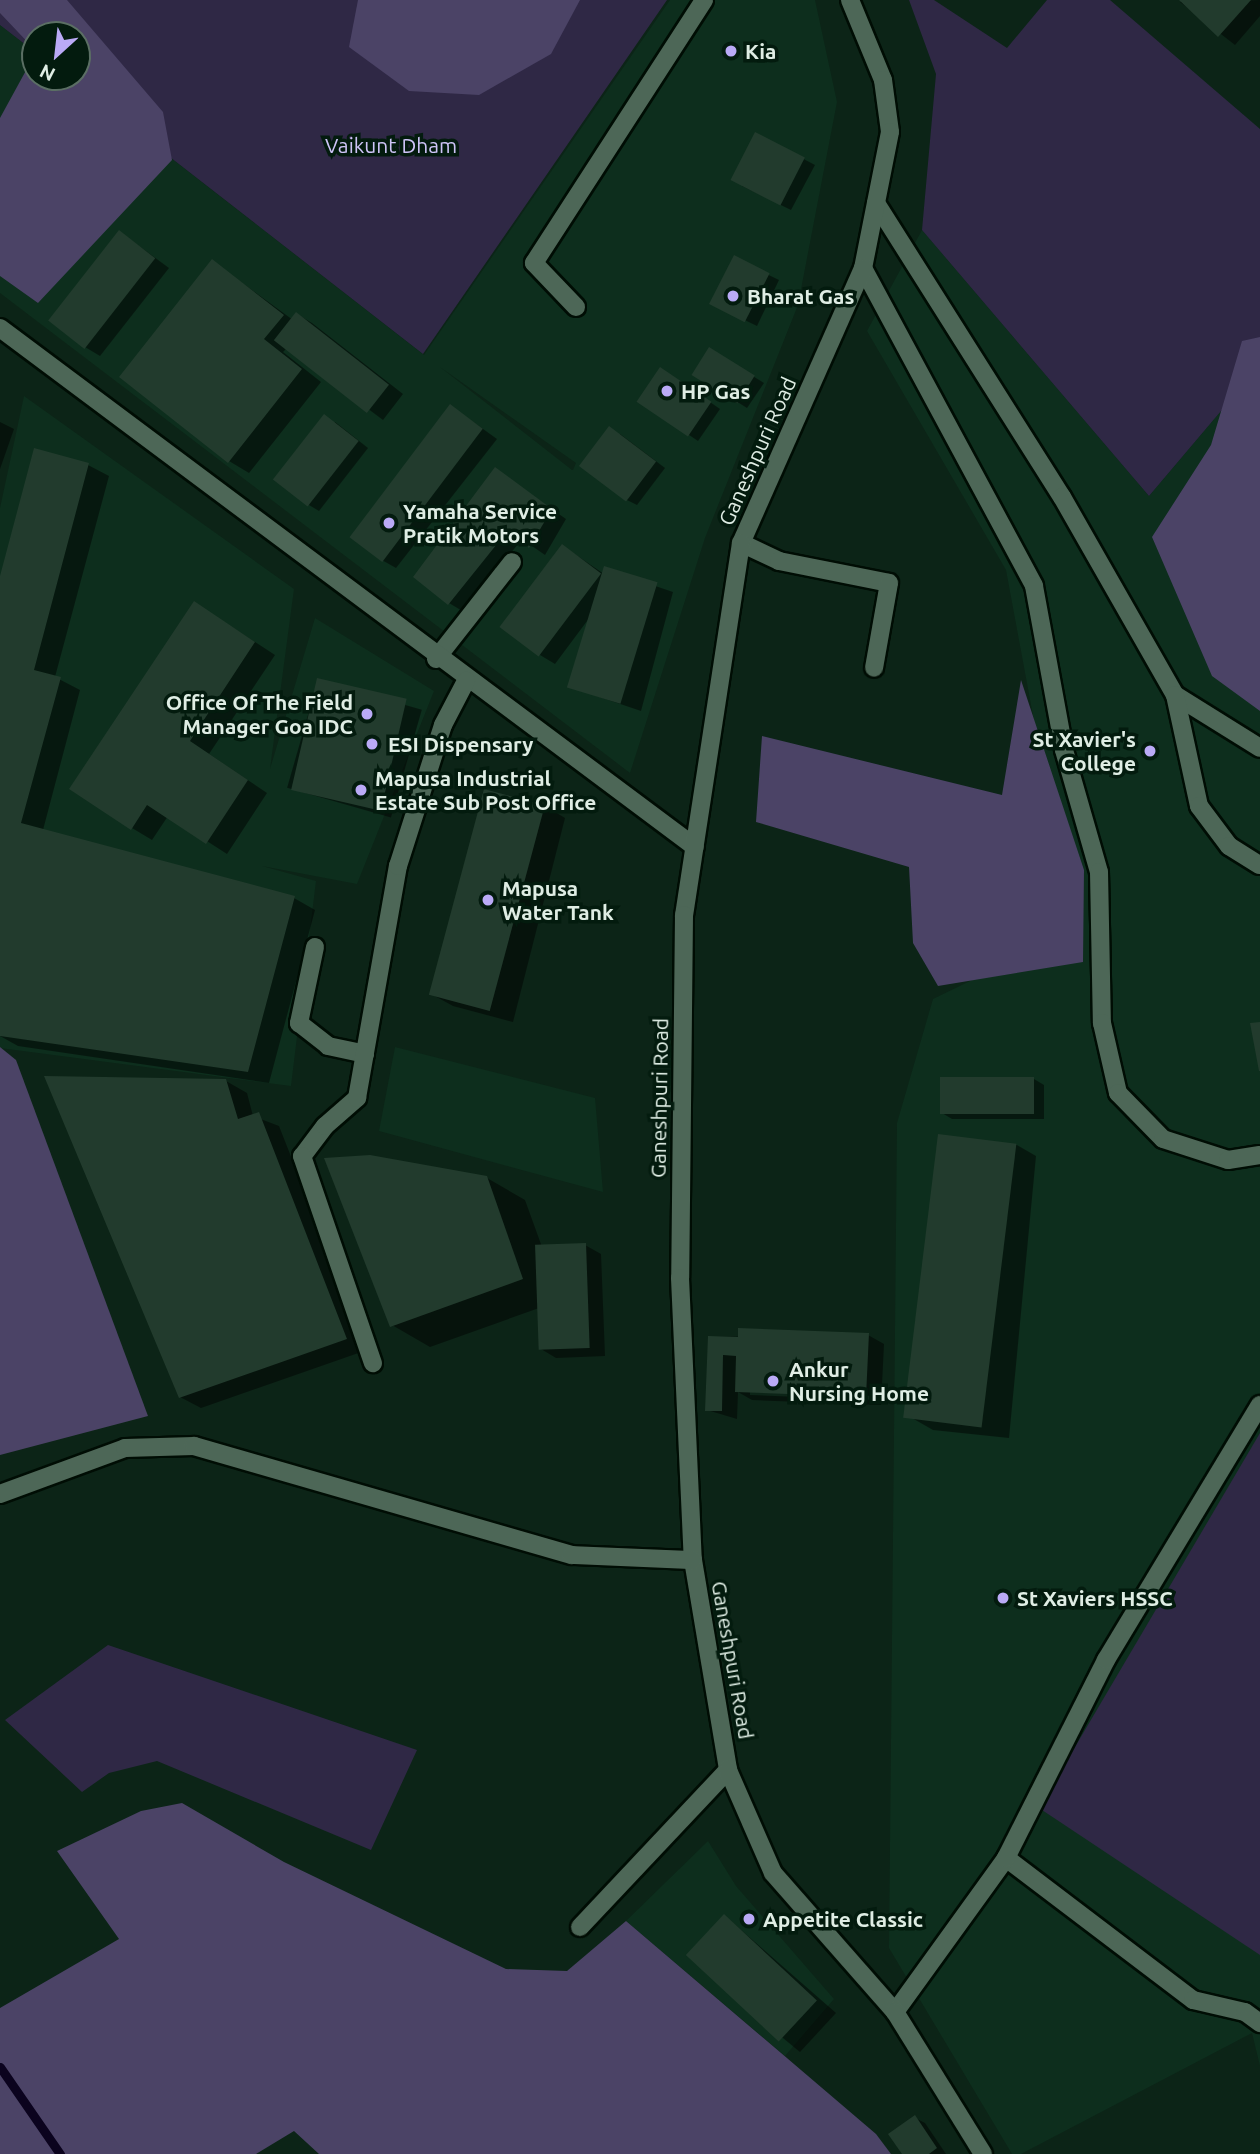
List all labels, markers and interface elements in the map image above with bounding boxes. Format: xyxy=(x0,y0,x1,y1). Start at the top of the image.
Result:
north arrow xyxy=(21,21,91,91)
place label: Kia xyxy=(745,38,776,64)
marker: Kia xyxy=(723,43,739,59)
text: N xyxy=(36,60,59,86)
park label: Vaikunt Dham xyxy=(325,132,457,158)
place label: Bharat Gas xyxy=(747,283,854,309)
marker: Bharat Gas xyxy=(725,288,741,304)
street label: Ganeshpuri Road xyxy=(713,373,801,529)
place label: HP Gas xyxy=(681,378,750,404)
marker: HP Gas xyxy=(659,383,675,399)
place label: Yamaha Service Pratik Motors xyxy=(403,498,557,548)
marker: Yamaha Service Pratik Motors xyxy=(381,515,397,531)
place label: Office Of The Field Manager Goa IDC xyxy=(166,689,353,739)
marker: Office Of The Field Manager Goa IDC xyxy=(359,706,375,722)
place label: St Xavier's College xyxy=(1033,726,1136,776)
place label: ESI Dispensary xyxy=(388,731,533,757)
marker: ESI Dispensary xyxy=(362,734,382,754)
marker: St Xavier's College xyxy=(1142,743,1158,759)
place label: Mapusa Industrial Estate Sub Post Office xyxy=(375,765,596,815)
marker: Mapusa Industrial Estate Sub Post Office xyxy=(353,782,369,798)
place label: Mapusa Water Tank xyxy=(502,875,614,925)
marker: Mapusa Water Tank xyxy=(480,892,496,908)
street label: Ganeshpuri Road xyxy=(645,1018,673,1178)
place label: Ankur Nursing Home xyxy=(789,1356,929,1406)
marker: Ankur Nursing Home xyxy=(763,1371,783,1391)
street label: Ganeshpuri Road xyxy=(707,1579,759,1741)
place label: St Xaviers HSSC xyxy=(1017,1585,1173,1611)
marker: St Xaviers HSSC xyxy=(995,1590,1011,1606)
place label: Appetite Classic xyxy=(763,1906,923,1932)
marker: Appetite Classic xyxy=(741,1911,757,1927)

